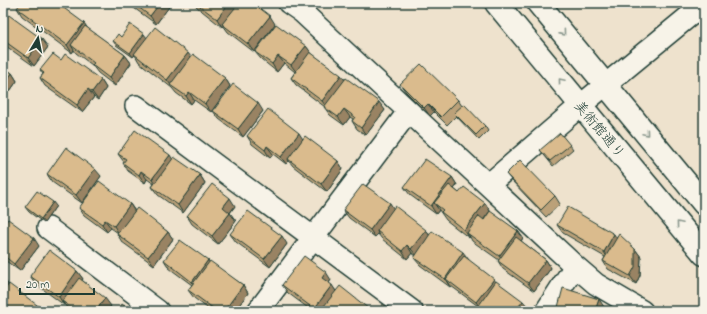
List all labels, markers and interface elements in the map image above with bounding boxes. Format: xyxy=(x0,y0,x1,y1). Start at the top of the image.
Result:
north arrow xyxy=(18,18,58,58)
text: N xyxy=(35,21,45,38)
one-way arrow xyxy=(558,28,565,36)
one-way arrow xyxy=(558,78,565,86)
street label: 美術館通り xyxy=(568,96,629,164)
one-way arrow xyxy=(641,128,648,136)
one-way arrow xyxy=(677,222,684,229)
scale bar xyxy=(20,270,94,296)
text: 20 m xyxy=(26,276,49,294)

